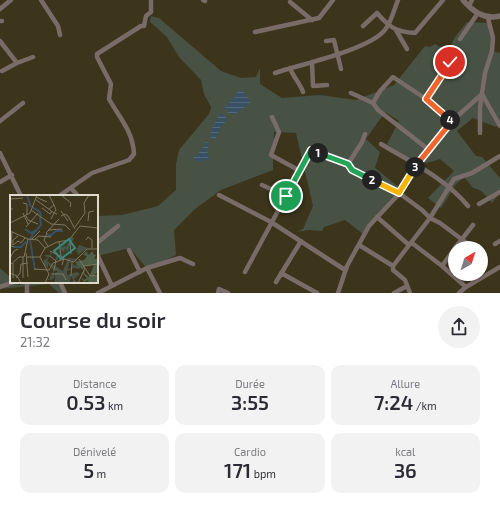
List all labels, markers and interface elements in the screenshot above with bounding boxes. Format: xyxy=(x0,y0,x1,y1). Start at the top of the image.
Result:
pin xyxy=(433,45,467,79)
icon: check xyxy=(439,51,461,73)
pin: 4 xyxy=(440,110,460,130)
text: 4 xyxy=(446,113,454,126)
pin: 1 xyxy=(308,143,328,163)
text: 1 xyxy=(316,146,320,159)
pin: 3 xyxy=(405,157,425,177)
text: 3 xyxy=(412,160,418,173)
pin: 2 xyxy=(362,170,382,190)
text: 2 xyxy=(369,173,375,186)
pin xyxy=(269,179,303,213)
icon: arrive xyxy=(275,185,297,207)
inset map xyxy=(10,195,98,283)
north arrow xyxy=(448,241,488,281)
map controls xyxy=(448,241,488,281)
text: Course du soir xyxy=(20,306,166,332)
button: share xyxy=(438,306,480,348)
text: 21:32 xyxy=(20,334,50,350)
text: Distance xyxy=(73,377,116,390)
text: Durée xyxy=(235,377,265,390)
text: Allure xyxy=(390,377,420,390)
text: 0.53 xyxy=(66,390,105,414)
text: 3:55 xyxy=(231,390,269,414)
text: 7:24 xyxy=(374,390,413,414)
text: km xyxy=(105,399,123,412)
text: /km xyxy=(413,399,437,412)
text: Dénivelé xyxy=(73,445,116,458)
text: Cardio xyxy=(234,445,266,458)
text: kcal xyxy=(395,445,415,458)
text: 5 xyxy=(83,458,94,482)
text: 171 xyxy=(224,458,251,482)
text: 36 xyxy=(394,458,417,482)
text: m xyxy=(94,467,106,480)
text: bpm xyxy=(251,467,276,480)

